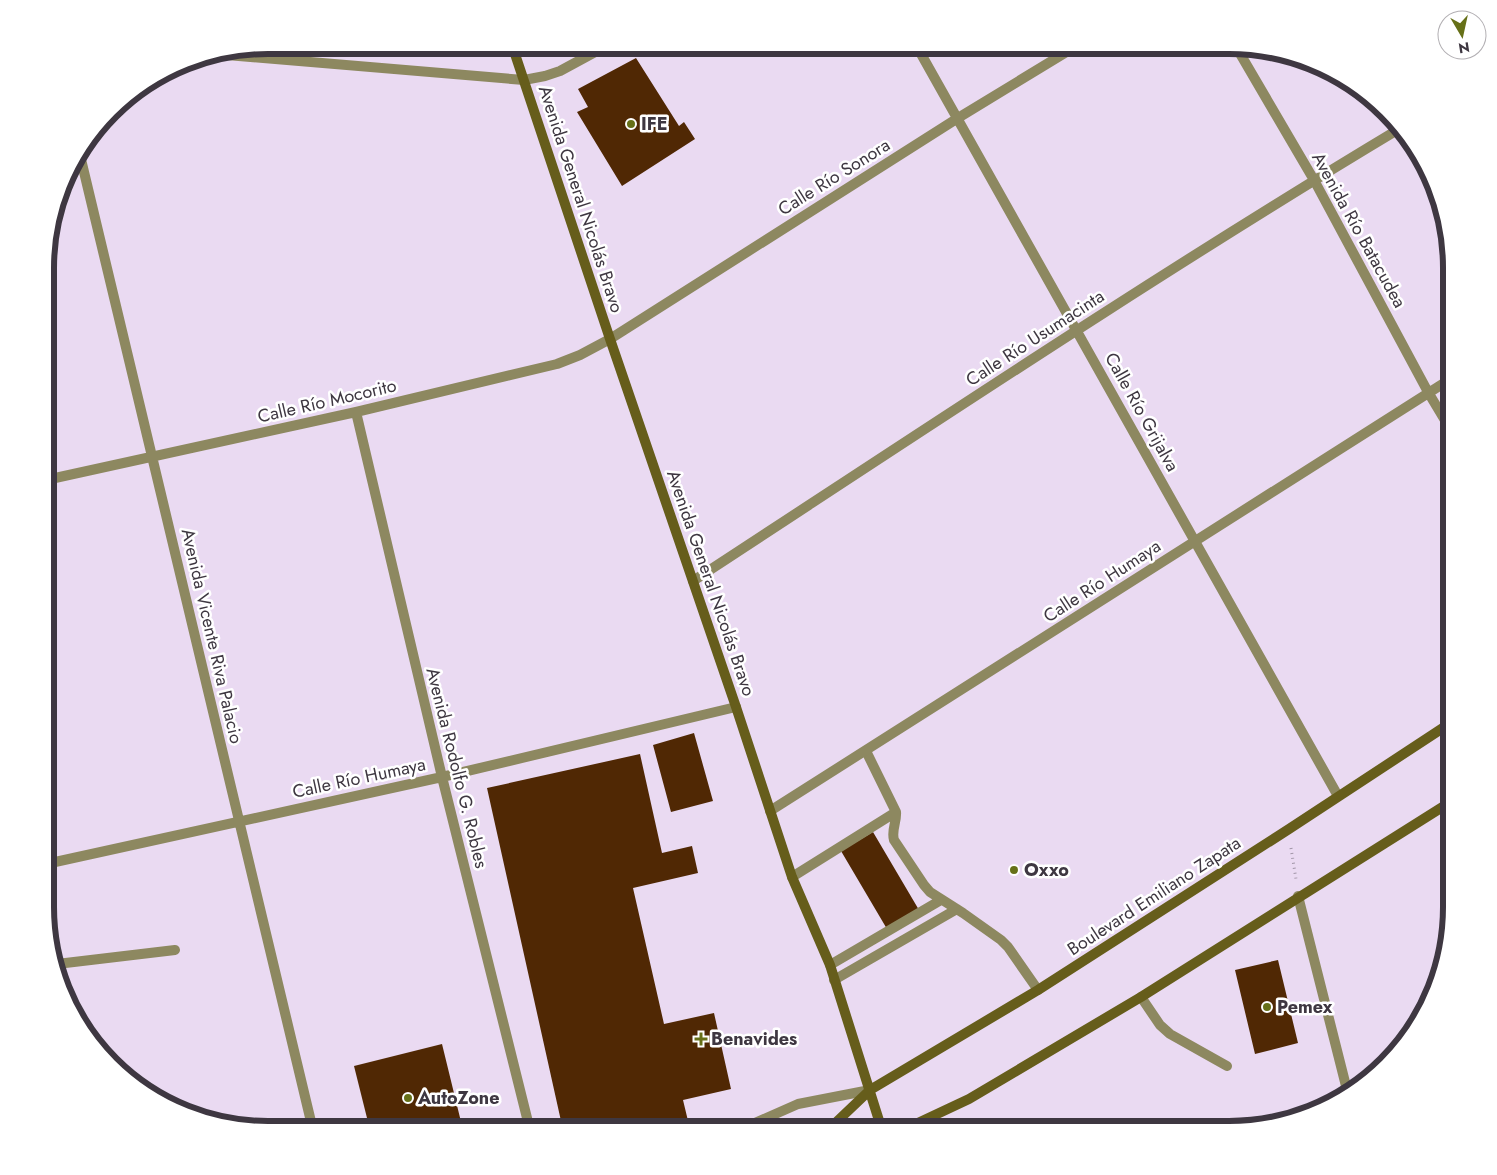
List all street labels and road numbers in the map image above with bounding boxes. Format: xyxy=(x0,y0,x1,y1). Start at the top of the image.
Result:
street label: Avenida General Nicolás Bravo xyxy=(532,82,630,316)
street label: Calle Río Sonora xyxy=(773,132,895,222)
street label: Avenida Río Batacudea xyxy=(1305,147,1413,313)
street label: Calle Río Usumacinta xyxy=(961,283,1109,393)
street label: Calle Río Grijalva xyxy=(1098,348,1186,476)
street label: Calle Río Mocorito xyxy=(255,372,399,430)
street label: Avenida General Nicolás Bravo xyxy=(660,466,762,700)
street label: Avenida Vicente Riva Palacio xyxy=(175,526,249,746)
street label: Calle Río Humaya xyxy=(1038,533,1166,629)
street label: Avenida Rodolfo G. Robles xyxy=(419,665,495,871)
street label: Calle Río Humaya xyxy=(290,751,428,805)
street label: Boulevard Emiliano Zapata xyxy=(1062,830,1246,962)

